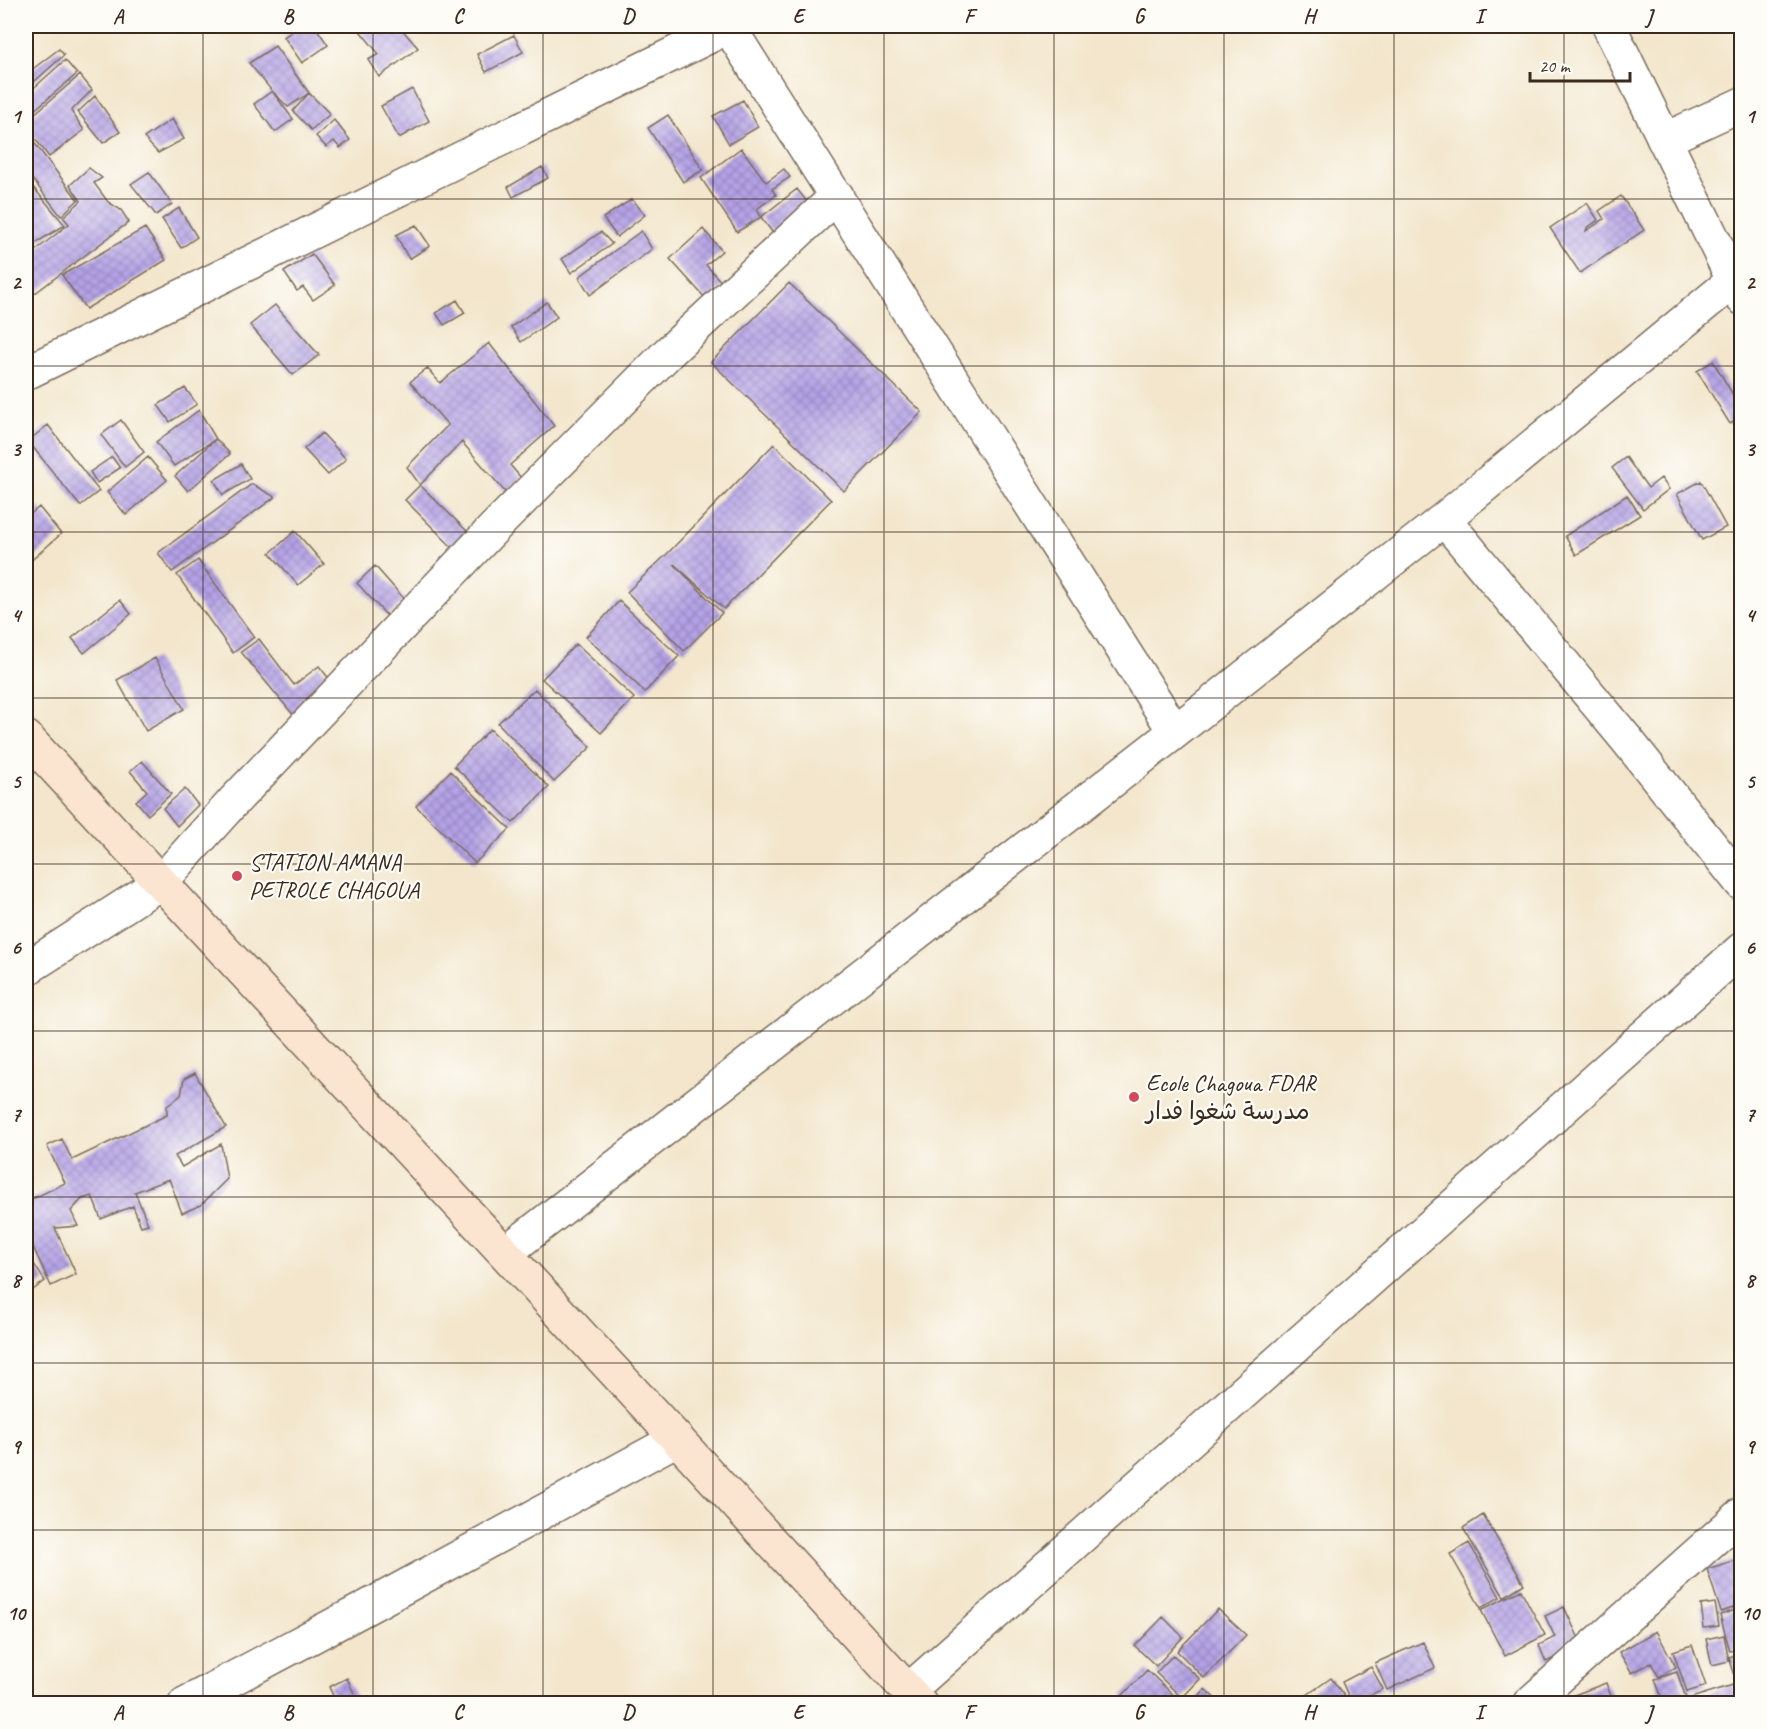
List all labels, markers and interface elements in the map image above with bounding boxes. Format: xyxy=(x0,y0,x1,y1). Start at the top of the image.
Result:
text: A xyxy=(113,4,125,29)
text: B xyxy=(283,4,295,29)
text: C xyxy=(453,4,465,29)
text: D xyxy=(622,4,636,29)
text: E xyxy=(793,4,807,29)
text: F xyxy=(964,4,978,29)
text: G xyxy=(1134,4,1147,29)
text: H xyxy=(1303,4,1318,29)
text: I xyxy=(1475,4,1488,29)
text: J xyxy=(1644,4,1656,29)
scale bar xyxy=(1530,45,1630,83)
text: 20 m xyxy=(1539,55,1572,77)
text: 1 xyxy=(12,104,23,129)
text: 1 xyxy=(1746,104,1757,129)
text: 2 xyxy=(12,270,23,295)
text: 2 xyxy=(1746,270,1757,295)
text: 3 xyxy=(12,437,23,462)
text: 3 xyxy=(1746,437,1757,462)
text: 4 xyxy=(12,603,24,628)
text: 4 xyxy=(1746,603,1758,628)
text: 5 xyxy=(12,769,23,794)
text: 5 xyxy=(1746,769,1757,794)
place label: STATION AMANA PETROLE CHAGOUA xyxy=(249,847,420,905)
marker: STATION AMANA PETROLE CHAGOUA xyxy=(230,869,244,883)
text: 6 xyxy=(11,935,22,960)
text: 6 xyxy=(1745,935,1756,960)
place label: Ecole Chagoua FDAR مدرسة شغوا فدار xyxy=(1144,1068,1318,1126)
marker: Ecole Chagoua FDAR مدرسة شغوا فدار xyxy=(1127,1090,1141,1104)
text: 7 xyxy=(12,1102,23,1127)
text: 7 xyxy=(1746,1102,1757,1127)
text: 8 xyxy=(12,1268,24,1293)
text: 8 xyxy=(1746,1268,1758,1293)
text: 9 xyxy=(12,1434,23,1459)
text: 9 xyxy=(1746,1434,1757,1459)
text: 10 xyxy=(7,1601,27,1626)
text: 10 xyxy=(1741,1601,1761,1626)
text: A xyxy=(113,1700,125,1725)
text: B xyxy=(283,1700,295,1725)
text: C xyxy=(453,1700,465,1725)
text: D xyxy=(622,1700,636,1725)
text: E xyxy=(793,1700,807,1725)
text: F xyxy=(964,1700,978,1725)
text: G xyxy=(1134,1700,1147,1725)
text: H xyxy=(1303,1700,1318,1725)
text: I xyxy=(1475,1700,1488,1725)
text: J xyxy=(1644,1700,1656,1725)

